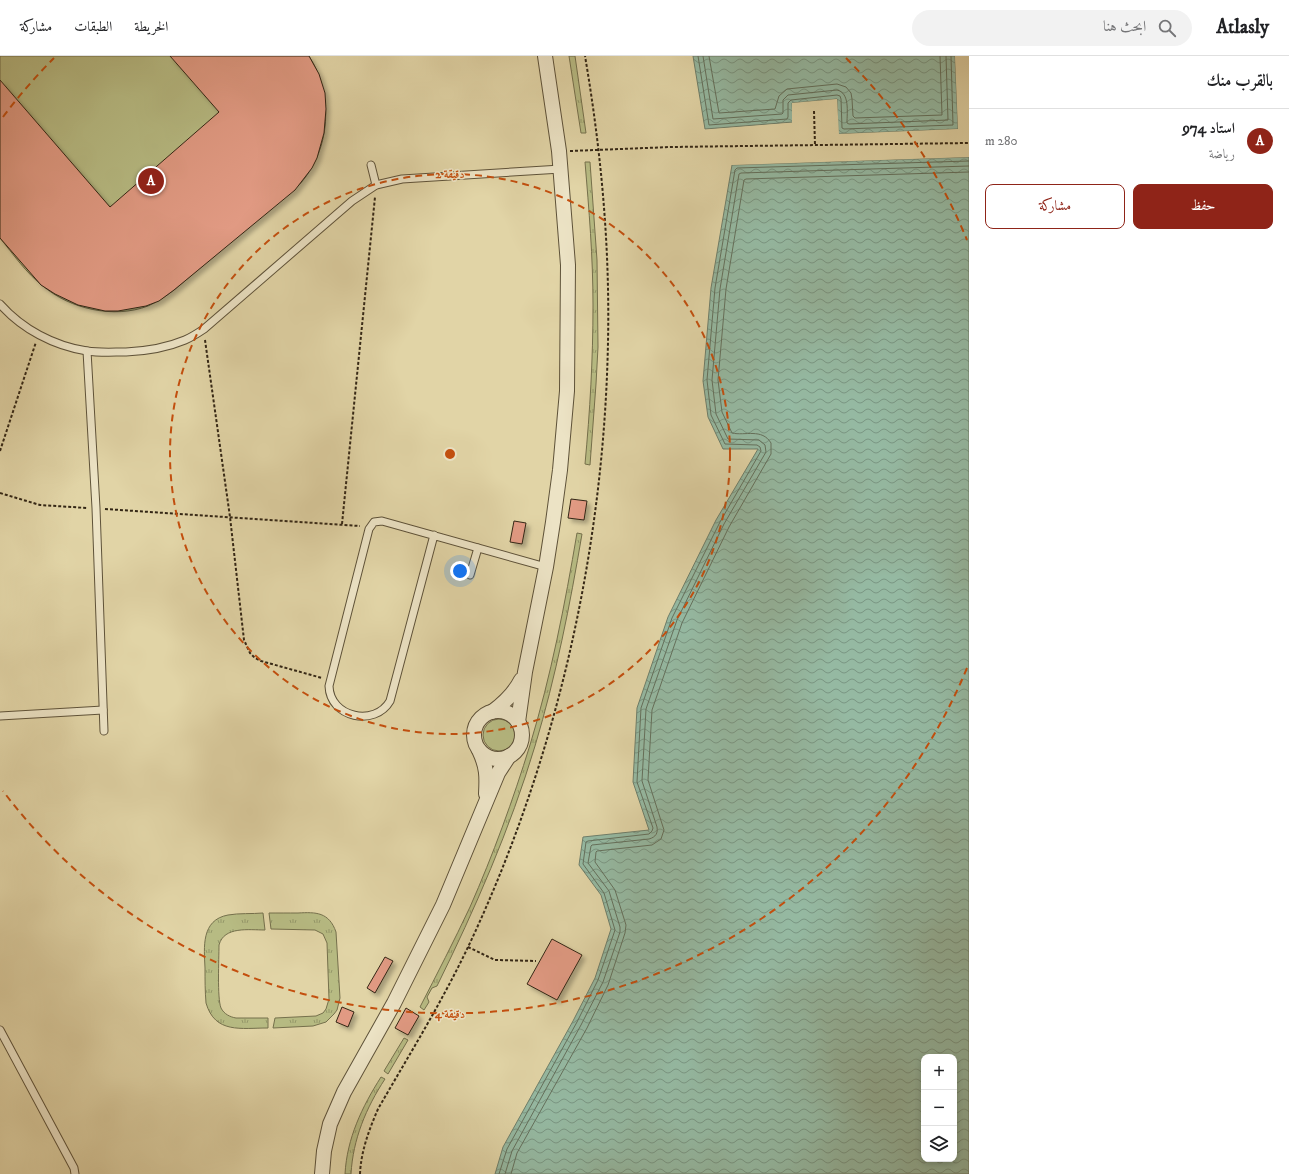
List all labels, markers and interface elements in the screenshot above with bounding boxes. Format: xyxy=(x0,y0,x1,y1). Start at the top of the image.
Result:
search box xyxy=(912,10,1192,46)
text: Atlasly xyxy=(1216,16,1269,39)
text: ابحث هنا xyxy=(1103,17,1146,36)
icon: search xyxy=(1156,17,1178,39)
text: مشاركة xyxy=(20,18,52,36)
text: الطبقات xyxy=(74,18,112,36)
text: الخريطة xyxy=(134,18,168,36)
text: بالقرب منك xyxy=(1207,70,1273,92)
text: استاد 974 xyxy=(1182,119,1235,138)
text: 280 m xyxy=(985,133,1017,149)
text: A xyxy=(1256,133,1264,149)
text: رياضة xyxy=(1209,146,1235,162)
pin: A xyxy=(138,166,164,196)
text: 2 دقيقة xyxy=(435,167,465,182)
button: مشاركة xyxy=(985,184,1125,229)
button: حفظ xyxy=(1133,184,1273,229)
centre of rings xyxy=(443,447,457,461)
your location xyxy=(450,561,470,581)
text: 4 دقيقة xyxy=(434,1007,465,1022)
map controls xyxy=(921,1054,957,1162)
button: + xyxy=(921,1054,957,1090)
button: − xyxy=(921,1090,957,1126)
button: layers xyxy=(921,1126,957,1162)

